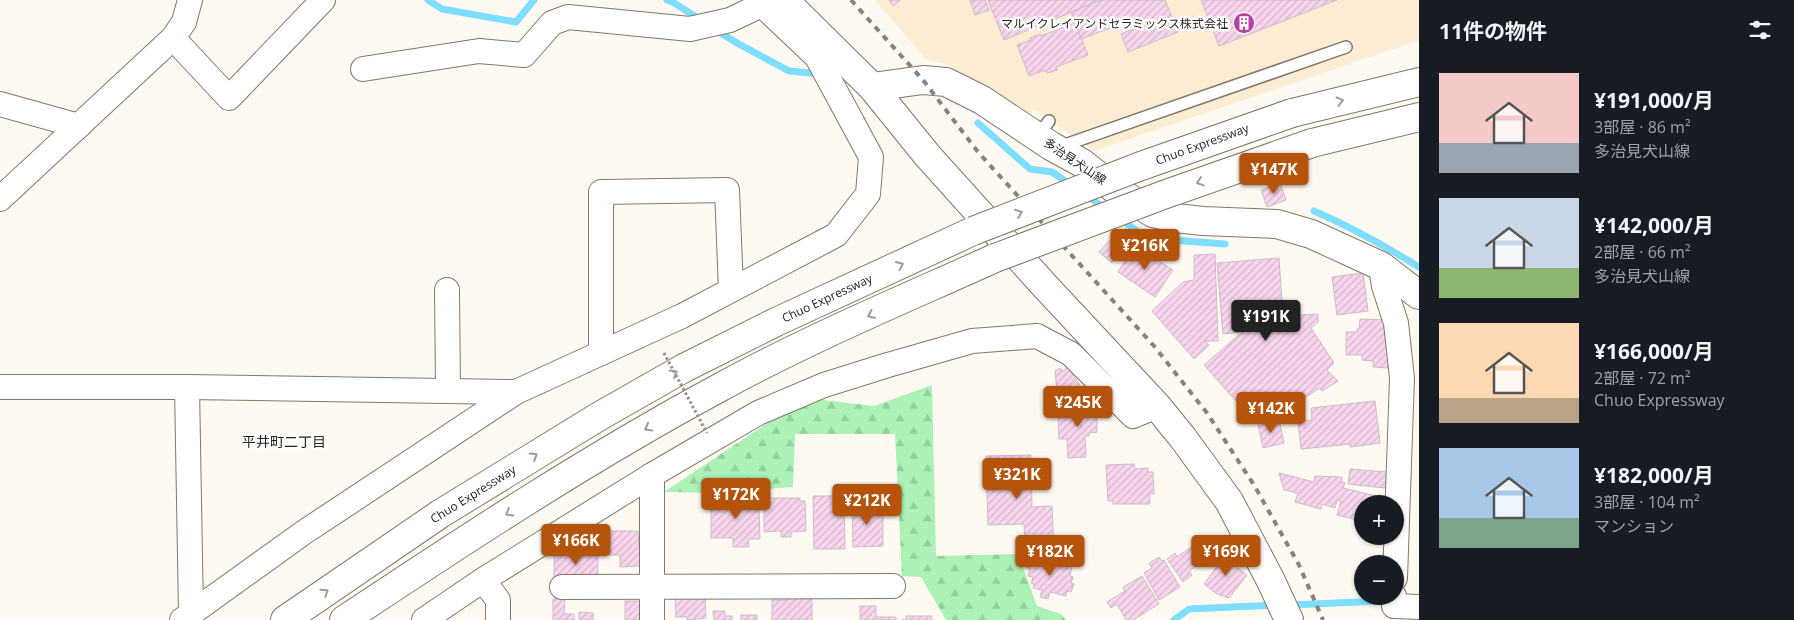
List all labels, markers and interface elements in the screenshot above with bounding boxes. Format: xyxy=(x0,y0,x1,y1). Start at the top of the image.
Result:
building icon: マルイクレイアンドセラミックス株式会社 xyxy=(1232,11,1256,35)
place label: マルイクレイアンドセラミックス株式会社 xyxy=(1001,15,1228,32)
icon: filters xyxy=(1746,16,1774,44)
text: 11件の物件 xyxy=(1439,17,1547,45)
text: ¥191,000/月 xyxy=(1594,86,1714,114)
icon: home xyxy=(1479,93,1539,153)
one-way arrow xyxy=(1335,96,1344,107)
text: 3部屋 · 86 m² xyxy=(1594,116,1691,138)
street label: Chuo Expressway xyxy=(1153,119,1252,169)
street label: 多治見犬山線 xyxy=(1040,134,1110,188)
text: 多治見犬山線 xyxy=(1594,140,1690,162)
pin: ¥147K xyxy=(1239,152,1309,195)
text: ¥147K xyxy=(1250,158,1298,180)
one-way arrow xyxy=(1196,176,1204,186)
one-way arrow xyxy=(1014,209,1023,219)
text: ¥142,000/月 xyxy=(1594,211,1714,239)
icon: home xyxy=(1479,218,1539,278)
pin: ¥216K xyxy=(1110,228,1180,271)
text: ¥216K xyxy=(1121,234,1169,256)
text: 2部屋 · 66 m² xyxy=(1594,241,1691,263)
one-way arrow xyxy=(894,261,903,271)
text: 多治見犬山線 xyxy=(1594,265,1690,287)
street label: Chuo Expressway xyxy=(779,269,876,326)
pin: ¥191K xyxy=(1231,300,1301,342)
text: ¥191K xyxy=(1242,305,1290,327)
one-way arrow xyxy=(867,308,876,319)
text: ¥166,000/月 xyxy=(1594,337,1714,365)
icon: home xyxy=(1479,343,1539,403)
text: 2部屋 · 72 m² xyxy=(1594,367,1691,389)
one-way arrow xyxy=(669,370,678,380)
pin: ¥245K xyxy=(1043,386,1113,428)
text: Chuo Expressway xyxy=(1594,389,1725,411)
text: ¥245K xyxy=(1054,391,1102,413)
pin: ¥142K xyxy=(1236,392,1306,434)
text: ¥142K xyxy=(1247,397,1295,419)
one-way arrow xyxy=(644,421,653,431)
district label: 平井町二丁目 xyxy=(242,432,326,451)
one-way arrow xyxy=(529,453,538,462)
pin: ¥321K xyxy=(982,458,1052,500)
street label: Chuo Expressway xyxy=(427,460,520,527)
text: ¥182,000/月 xyxy=(1594,461,1714,489)
text: ¥321K xyxy=(993,463,1041,485)
icon: home xyxy=(1479,468,1539,528)
pin: ¥172K xyxy=(701,478,771,520)
text: ¥172K xyxy=(712,483,760,505)
pin: ¥212K xyxy=(832,484,902,526)
text: ¥212K xyxy=(843,489,891,511)
text: 3部屋 · 104 m² xyxy=(1594,491,1700,513)
map controls xyxy=(1354,495,1404,605)
button: + xyxy=(1354,495,1404,545)
one-way arrow xyxy=(506,506,515,516)
text: マンション xyxy=(1594,515,1674,537)
pin: ¥166K xyxy=(541,524,611,566)
text: ¥166K xyxy=(552,529,600,551)
pin: ¥182K xyxy=(1015,534,1085,577)
pin: ¥169K xyxy=(1191,534,1261,577)
text: ¥182K xyxy=(1026,540,1074,562)
text: ¥169K xyxy=(1202,540,1250,562)
button: − xyxy=(1354,555,1404,605)
one-way arrow xyxy=(320,589,329,599)

